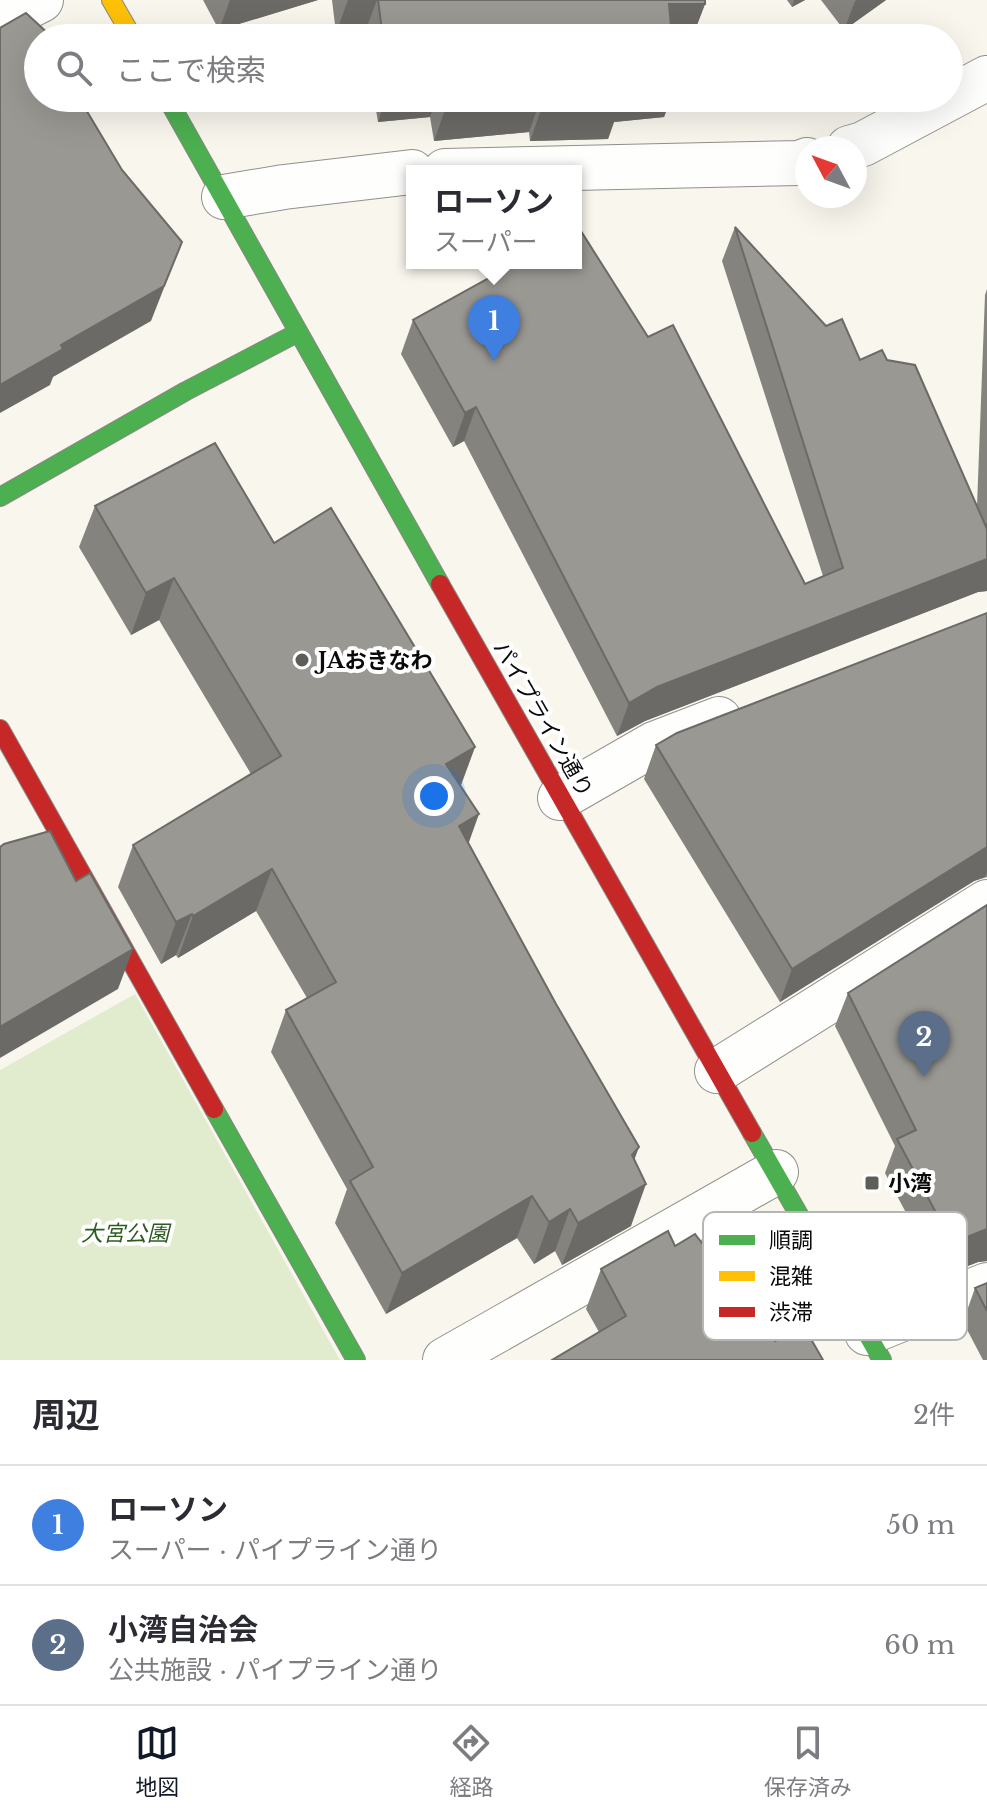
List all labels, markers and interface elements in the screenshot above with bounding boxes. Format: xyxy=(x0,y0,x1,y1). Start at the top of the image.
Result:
search box xyxy=(24,24,963,112)
icon: search xyxy=(52,46,96,90)
text: ここで検索 xyxy=(116,52,266,89)
north arrow xyxy=(795,136,867,208)
popup xyxy=(406,165,582,269)
text: ローソン xyxy=(434,183,554,220)
text: スーパー xyxy=(434,226,538,258)
pin: 1 xyxy=(468,295,520,361)
street label: パイプライン通り xyxy=(487,636,599,802)
place label: JAおきなわ xyxy=(314,647,433,674)
marker: JAおきなわ xyxy=(293,651,311,669)
your location xyxy=(414,776,454,816)
pin: 2 xyxy=(898,1011,950,1077)
place label: 小湾 xyxy=(888,1170,932,1197)
marker: 小湾 xyxy=(863,1174,881,1192)
legend xyxy=(703,1212,967,1340)
park label: 大宮公園 xyxy=(81,1220,172,1247)
text: 順調 xyxy=(769,1227,813,1254)
text: 混雑 xyxy=(769,1263,813,1290)
text: 渋滞 xyxy=(769,1299,813,1326)
text: 周辺 xyxy=(32,1394,100,1436)
text: 2件 xyxy=(913,1399,955,1431)
text: ローソン xyxy=(108,1491,228,1528)
text: 1 xyxy=(52,1509,64,1541)
text: 50 m xyxy=(886,1509,955,1541)
text: スーパー · パイプライン通り xyxy=(108,1534,442,1566)
text: 小湾自治会 xyxy=(108,1611,258,1648)
text: 2 xyxy=(50,1629,66,1661)
text: 60 m xyxy=(884,1629,955,1661)
text: 公共施設 · パイプライン通り xyxy=(108,1654,442,1686)
tab: 地図 xyxy=(135,1721,179,1801)
tab: 経路 xyxy=(449,1721,494,1801)
tab: 保存済み xyxy=(764,1721,852,1801)

